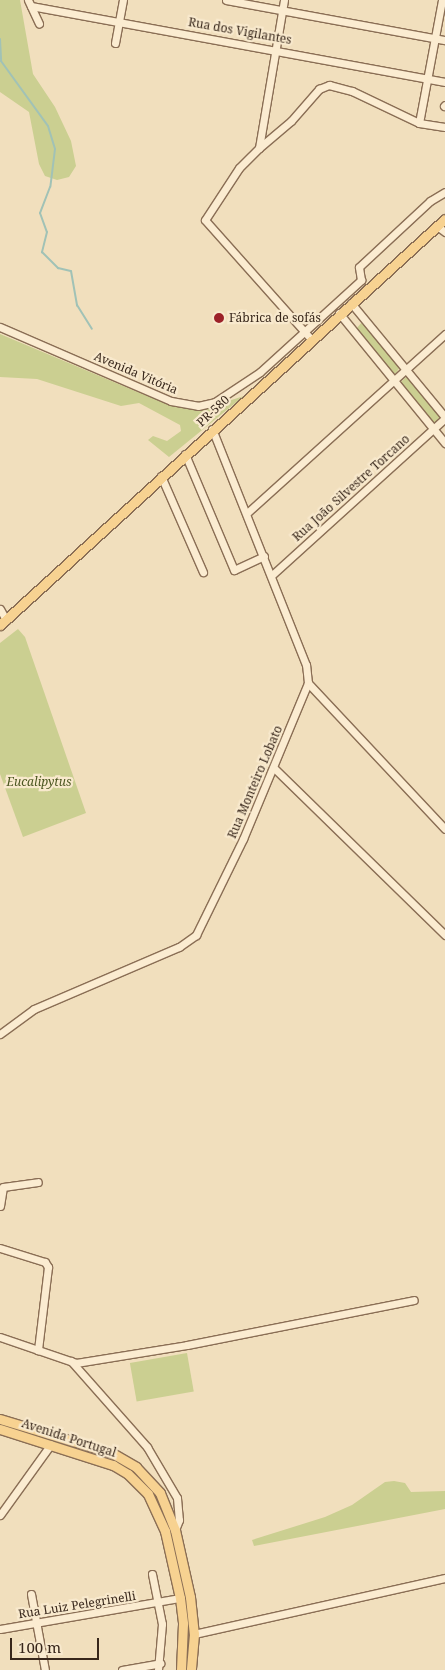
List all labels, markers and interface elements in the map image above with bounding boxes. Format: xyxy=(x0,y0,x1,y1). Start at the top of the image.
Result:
street label: Rua dos Vigilantes xyxy=(187,15,293,47)
place label: Fábrica de sofás xyxy=(229,311,321,325)
marker: Fábrica de sofás xyxy=(213,312,225,324)
street label: Avenida Vitória xyxy=(92,349,180,397)
street label: PR-580 xyxy=(194,392,232,430)
street label: Rua João Silvestre Torcano xyxy=(290,432,412,544)
street label: Rua Monteiro Lobato xyxy=(225,723,285,841)
park label: Eucalipytus xyxy=(7,775,71,789)
street label: Avenida Portugal xyxy=(20,1416,118,1460)
street label: Rua Luiz Pelegrinelli xyxy=(17,1589,137,1621)
scale bar xyxy=(12,1628,101,1660)
text: 100 m xyxy=(18,1637,61,1657)

